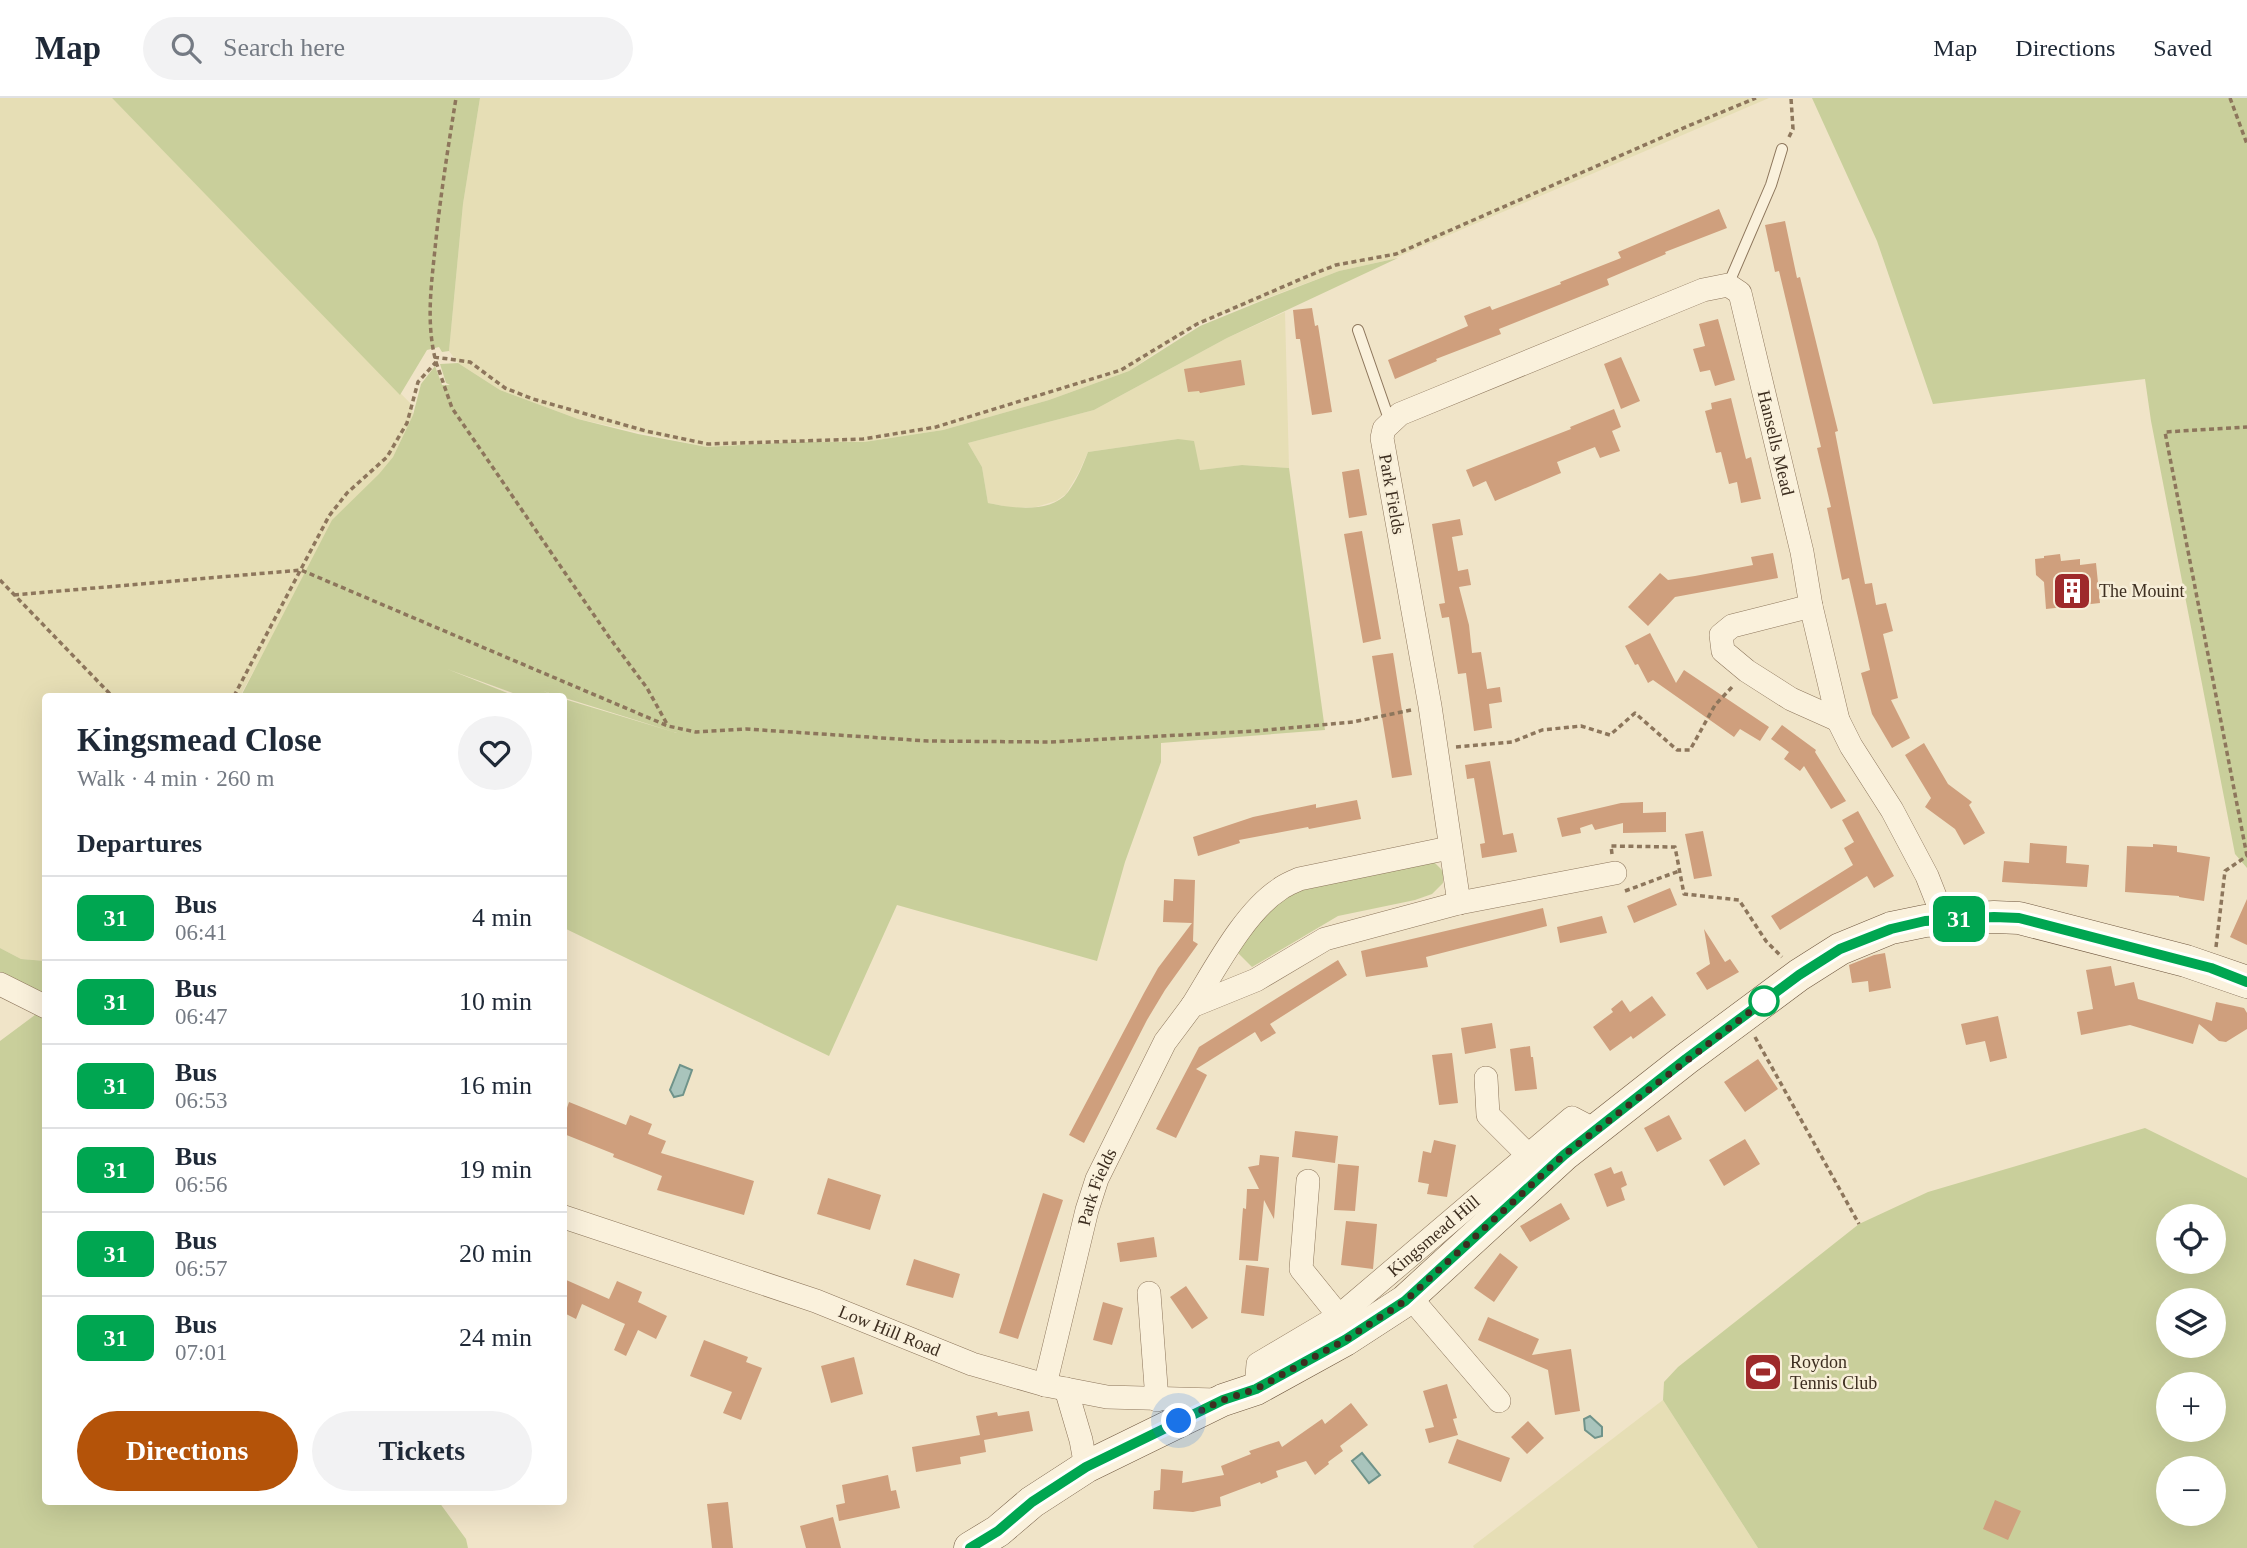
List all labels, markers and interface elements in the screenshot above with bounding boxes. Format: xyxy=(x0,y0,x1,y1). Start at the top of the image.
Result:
search box xyxy=(143,17,633,80)
icon: search xyxy=(167,29,205,67)
text: Map xyxy=(35,30,101,66)
text: Search here xyxy=(223,33,345,62)
text: Map xyxy=(1933,35,1977,61)
text: Directions xyxy=(2015,35,2115,61)
text: Saved xyxy=(2153,35,2212,61)
street label: Hansells Mead xyxy=(1754,388,1798,498)
street label: Park Fields xyxy=(1375,452,1409,536)
building icon: The Mouint xyxy=(2051,570,2093,612)
place label: The Mouint xyxy=(2099,581,2185,601)
button: heart xyxy=(458,716,532,790)
text: Kingsmead Close xyxy=(77,722,322,758)
text: Walk · 4 min · 260 m xyxy=(77,766,274,791)
text: Departures xyxy=(77,829,202,858)
text: Bus xyxy=(175,890,217,919)
line badge: 31 xyxy=(1927,896,1990,942)
text: 4 min xyxy=(472,903,532,932)
text: 31 xyxy=(104,905,128,931)
text: 31 xyxy=(1947,906,1971,932)
text: 06:41 xyxy=(175,920,227,945)
text: Bus xyxy=(175,974,217,1003)
unlabelled marker xyxy=(1749,986,1779,1016)
text: 10 min xyxy=(459,987,532,1016)
text: 31 xyxy=(104,989,128,1015)
text: 06:47 xyxy=(175,1004,227,1029)
text: Bus xyxy=(175,1058,217,1087)
text: 16 min xyxy=(459,1071,532,1100)
text: 31 xyxy=(104,1073,128,1099)
text: 06:53 xyxy=(175,1088,227,1113)
text: Bus xyxy=(175,1142,217,1171)
street label: Park Fields xyxy=(1074,1145,1121,1228)
text: 19 min xyxy=(459,1155,532,1184)
text: 31 xyxy=(104,1157,128,1183)
text: 06:56 xyxy=(175,1172,227,1197)
street label: Kingsmead Hill xyxy=(1383,1191,1484,1280)
map controls xyxy=(2156,1204,2226,1526)
button: locate xyxy=(2156,1204,2226,1274)
text: Bus xyxy=(175,1226,217,1255)
text: 20 min xyxy=(459,1239,532,1268)
text: 31 xyxy=(104,1241,128,1267)
text: 06:57 xyxy=(175,1256,227,1281)
button: layers xyxy=(2156,1288,2226,1358)
street label: Low Hill Road xyxy=(836,1301,943,1360)
text: Bus xyxy=(175,1310,217,1339)
text: 24 min xyxy=(459,1323,532,1352)
text: 31 xyxy=(104,1325,128,1351)
text: 07:01 xyxy=(175,1340,227,1365)
sports icon: Roydon Tennis Club xyxy=(1742,1351,1784,1393)
place label: Roydon Tennis Club xyxy=(1790,1352,1877,1393)
button: + xyxy=(2156,1372,2226,1442)
your location xyxy=(1161,1403,1196,1438)
button: Directions xyxy=(77,1411,298,1491)
button: Tickets xyxy=(312,1411,532,1491)
button: − xyxy=(2156,1456,2226,1526)

